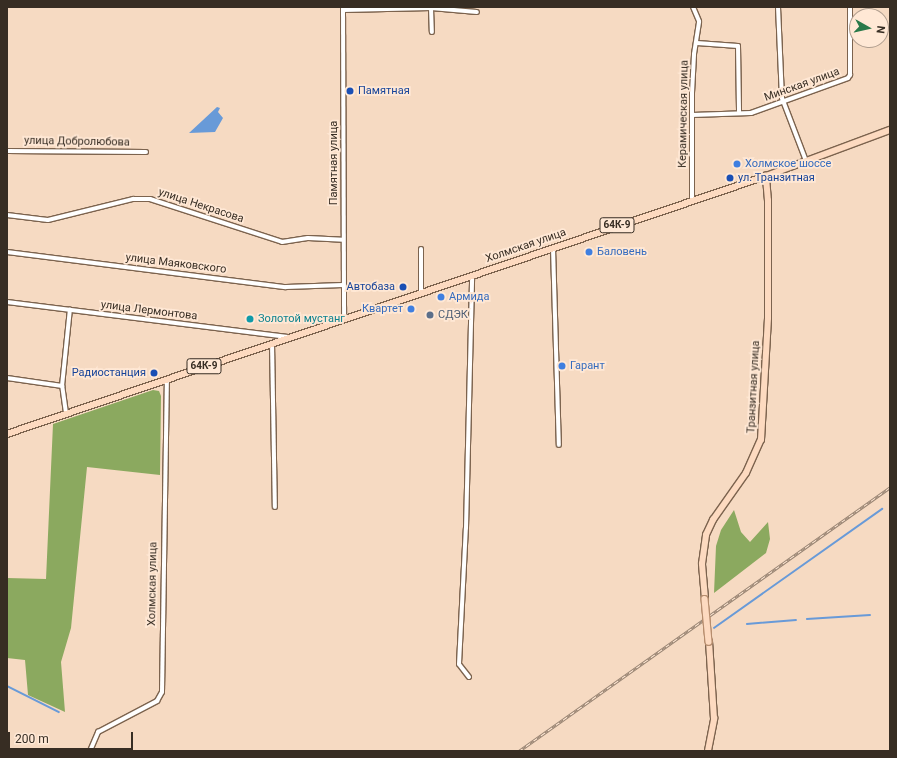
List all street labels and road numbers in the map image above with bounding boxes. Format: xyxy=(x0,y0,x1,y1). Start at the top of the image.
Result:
street label: Керамическая улица xyxy=(676,60,692,168)
street label: Минская улица xyxy=(763,65,841,105)
street label: Памятная улица xyxy=(327,121,341,205)
street label: улица Добролюбова xyxy=(24,134,130,150)
street label: улица Некрасова xyxy=(157,186,245,226)
road number: 64К-9 xyxy=(599,217,635,233)
street label: Холмская улица xyxy=(484,226,568,266)
street label: улица Маяковского xyxy=(125,251,227,277)
street label: улица Лермонтова xyxy=(100,299,198,323)
street label: Транзитная улица xyxy=(745,340,763,434)
road number: 64К-9 xyxy=(186,358,222,374)
street label: Холмская улица xyxy=(146,542,160,626)

